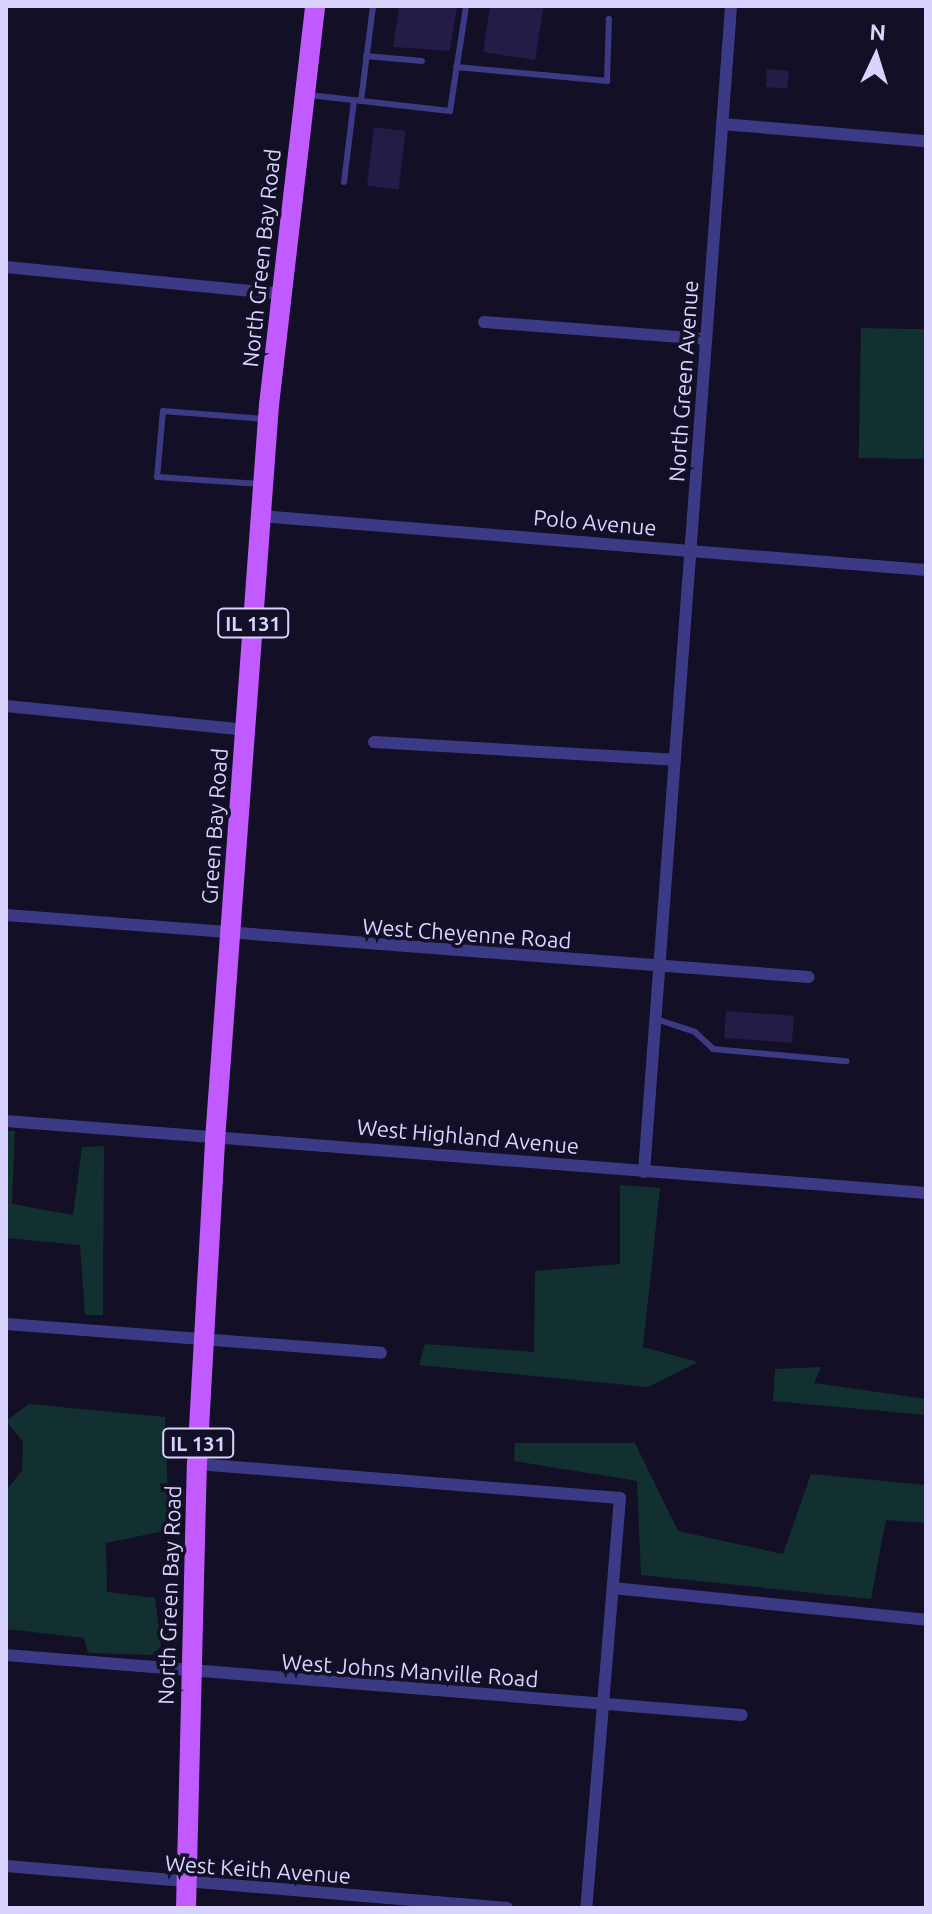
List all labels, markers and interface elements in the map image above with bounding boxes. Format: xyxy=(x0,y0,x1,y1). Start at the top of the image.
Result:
north arrow xyxy=(836,16,916,96)
text: N xyxy=(869,19,887,45)
street label: North Green Bay Road xyxy=(236,147,286,369)
street label: North Green Avenue xyxy=(663,279,703,483)
street label: Polo Avenue xyxy=(532,503,658,541)
road number: IL 131 xyxy=(217,607,289,639)
street label: Green Bay Road xyxy=(195,747,233,905)
street label: West Cheyenne Road xyxy=(362,913,572,953)
street label: West Highland Avenue xyxy=(356,1113,580,1159)
road number: IL 131 xyxy=(162,1427,234,1459)
street label: North Green Bay Road xyxy=(152,1485,186,1705)
street label: West Johns Manville Road xyxy=(281,1648,539,1692)
street label: West Keith Avenue xyxy=(164,1849,352,1889)

